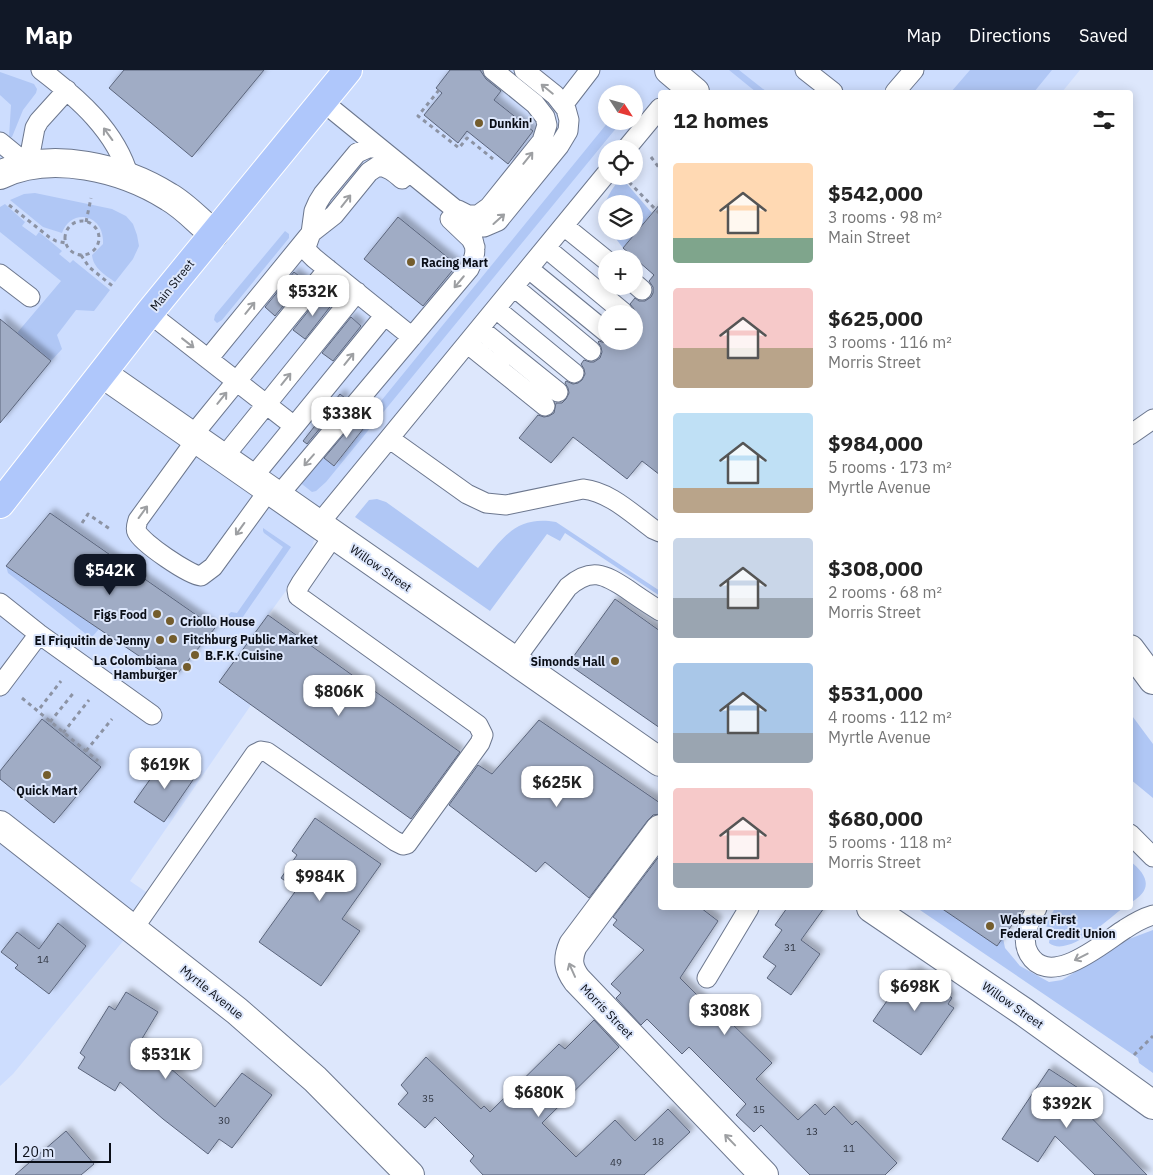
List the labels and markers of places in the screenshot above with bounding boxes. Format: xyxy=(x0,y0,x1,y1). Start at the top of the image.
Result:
place label: Dunkin' xyxy=(489,116,532,131)
marker: Dunkin' xyxy=(473,117,485,129)
place label: Racing Mart xyxy=(421,255,489,270)
marker: Racing Mart xyxy=(405,256,417,268)
pin: $532K xyxy=(278,274,348,317)
pin: $338K xyxy=(312,396,382,439)
pin: $542K xyxy=(75,554,145,596)
place label: Figs Food xyxy=(94,607,147,622)
marker: Figs Food xyxy=(151,608,163,620)
place label: Criollo House xyxy=(180,614,255,629)
marker: Criollo House xyxy=(164,615,176,627)
place label: Fitchburg Public Market xyxy=(183,632,318,647)
place label: El Friquitin de Jenny xyxy=(34,633,151,648)
marker: Fitchburg Public Market xyxy=(167,633,179,645)
marker: El Friquitin de Jenny xyxy=(154,634,166,646)
place label: B.F.K. Cuisine xyxy=(205,648,283,663)
marker: B.F.K. Cuisine xyxy=(189,649,201,661)
place label: La Colombiana Hamburger xyxy=(94,653,177,682)
place label: Simonds Hall xyxy=(531,654,605,669)
marker: Simonds Hall xyxy=(609,655,621,667)
marker: La Colombiana Hamburger xyxy=(181,661,193,673)
pin: $806K xyxy=(304,674,374,717)
pin: $619K xyxy=(130,748,200,790)
pin: $625K xyxy=(522,766,592,808)
marker: Quick Mart xyxy=(41,769,53,781)
place label: Quick Mart xyxy=(16,783,78,798)
pin: $984K xyxy=(285,860,355,902)
place label: Webster First Federal Credit Union xyxy=(1000,912,1116,941)
marker: Webster First Federal Credit Union xyxy=(984,920,996,932)
pin: $698K xyxy=(880,970,950,1012)
pin: $308K xyxy=(690,994,760,1036)
pin: $531K xyxy=(131,1038,201,1080)
pin: $680K xyxy=(504,1076,574,1118)
pin: $392K xyxy=(1032,1086,1102,1129)

